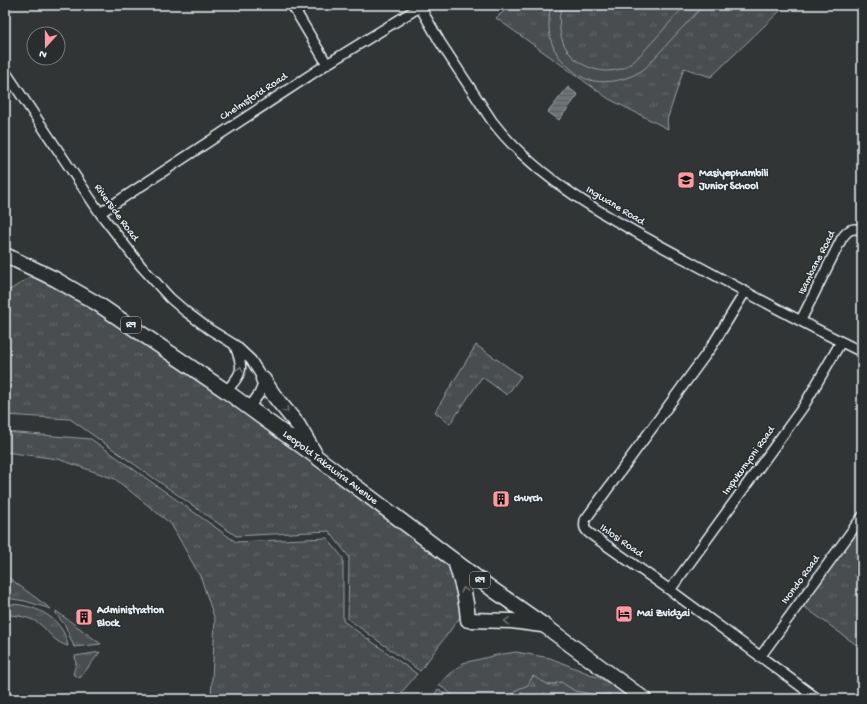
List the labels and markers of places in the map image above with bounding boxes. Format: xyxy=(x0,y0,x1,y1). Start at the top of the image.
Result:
place label: Masiyephambili Junior School xyxy=(698,168,769,193)
school or university icon: Masiyephambili Junior School xyxy=(676,170,696,190)
building icon: church xyxy=(491,489,511,509)
place label: church xyxy=(514,493,542,505)
place label: Administration Block xyxy=(96,604,165,630)
hotel icon: Mai Zvidzai xyxy=(614,604,634,624)
building icon: Administration Block xyxy=(74,607,94,627)
place label: Mai Zvidzai xyxy=(637,608,690,620)

